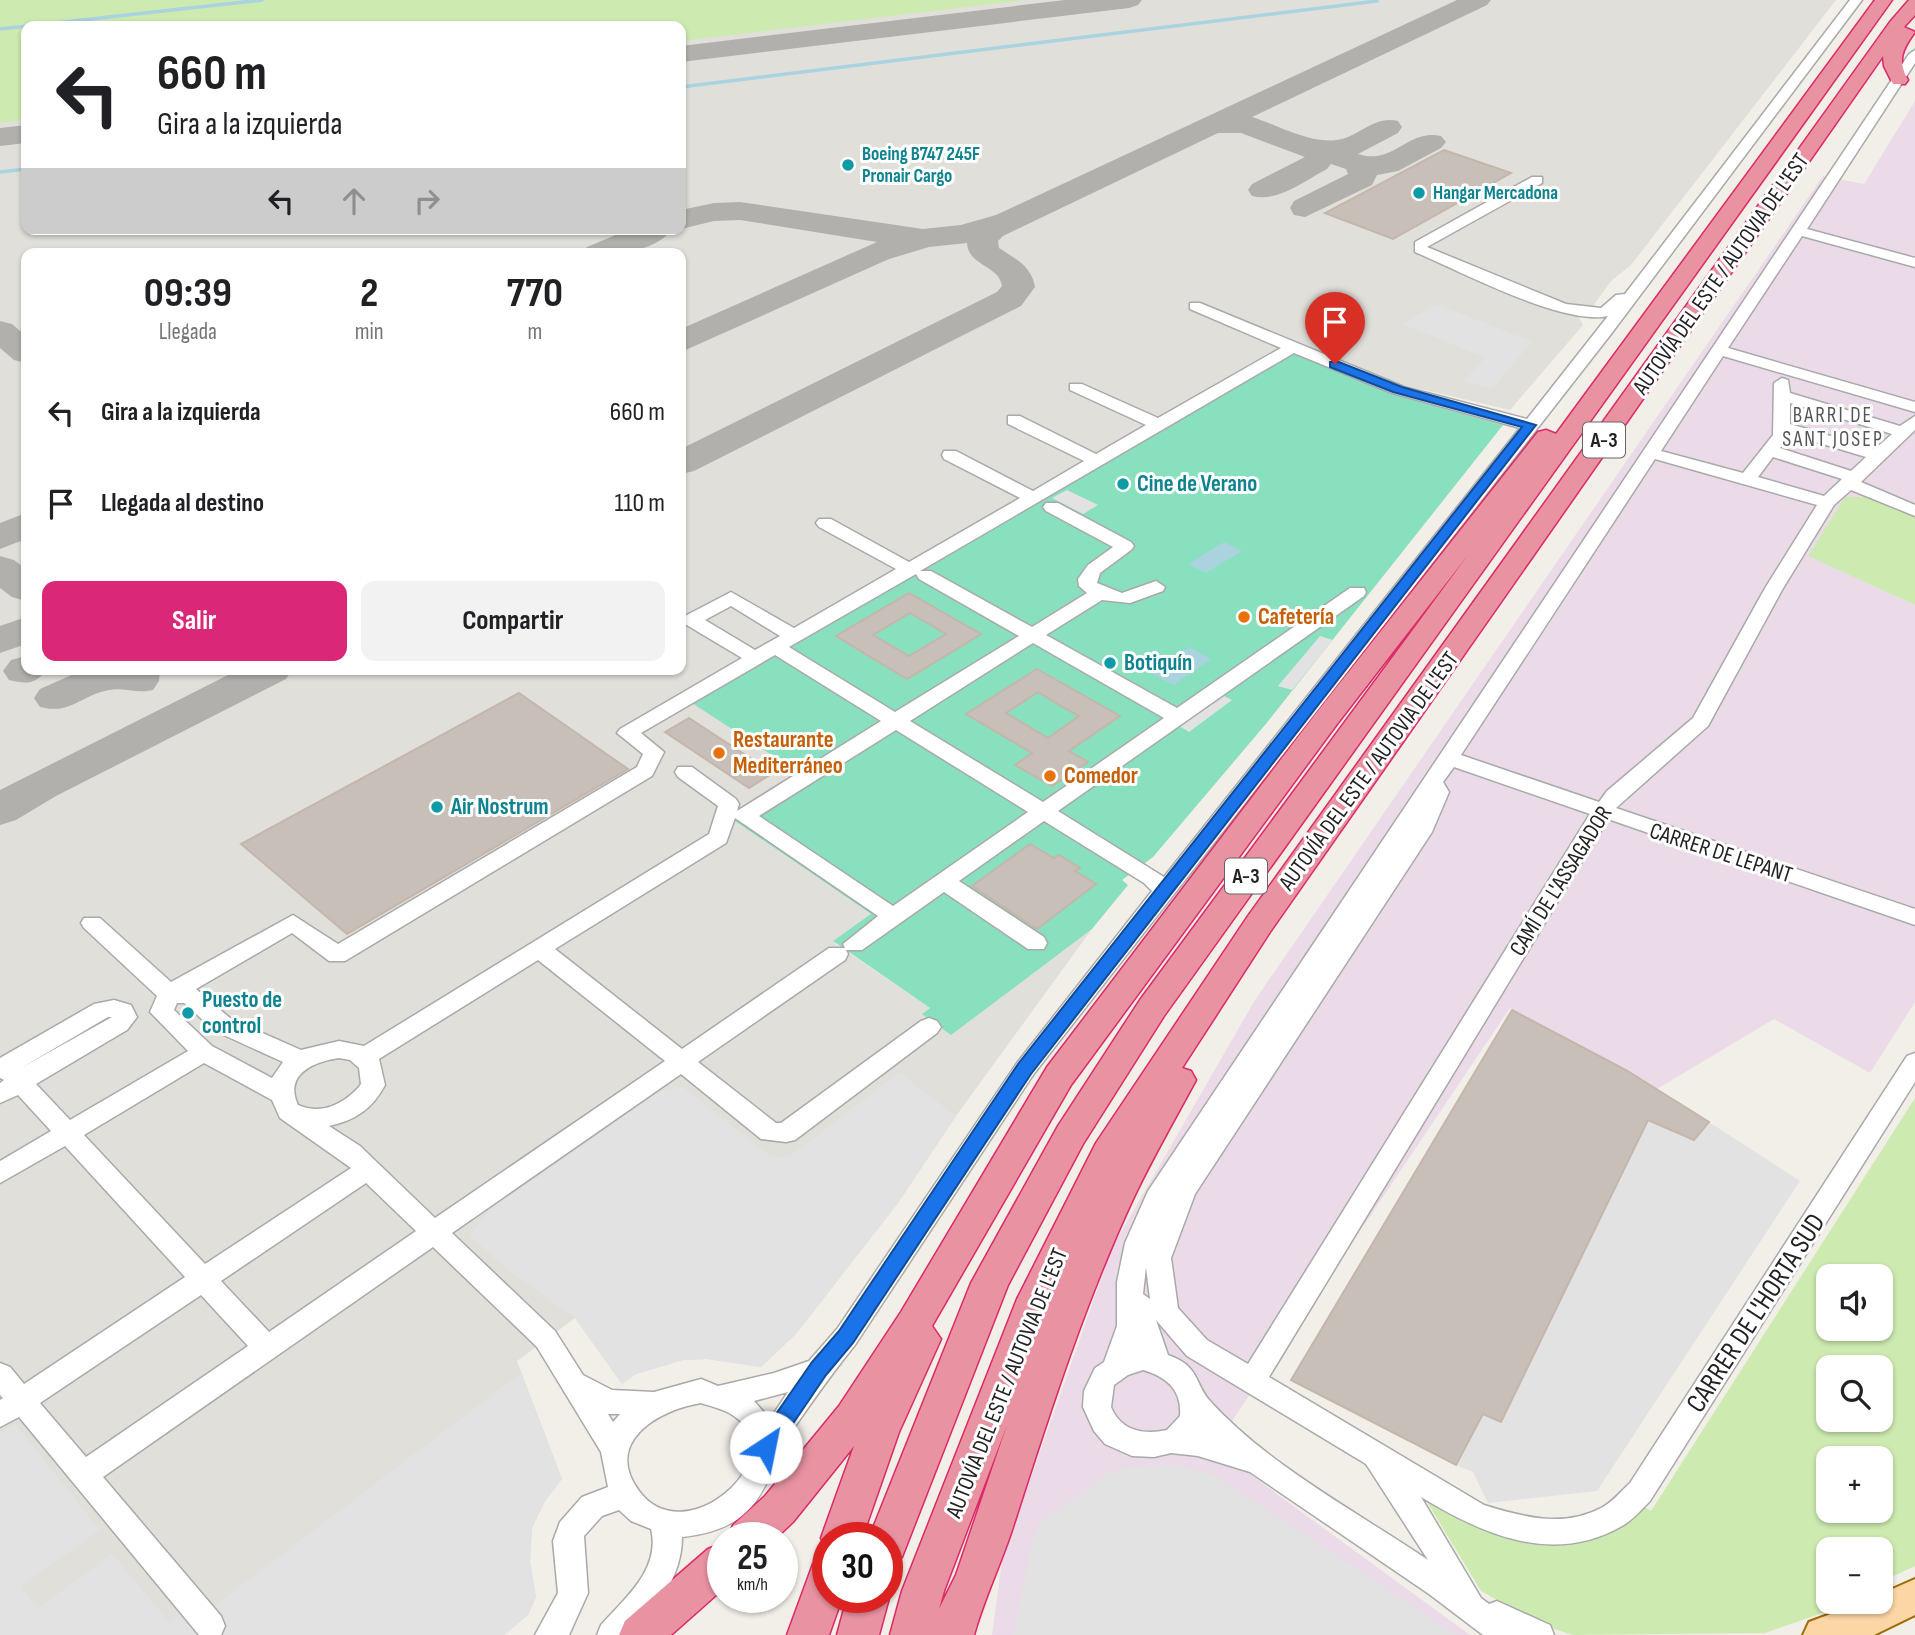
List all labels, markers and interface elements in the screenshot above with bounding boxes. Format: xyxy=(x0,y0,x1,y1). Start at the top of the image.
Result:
text: 660 m xyxy=(157,45,267,104)
icon: left xyxy=(42,49,133,140)
text: Gira a la izquierda xyxy=(157,105,343,144)
place label: Boeing B747 245F Pronair Cargo xyxy=(862,143,980,188)
street label: AUTOVÍA DEL ESTE / AUTOVIA DE L'EST xyxy=(1626,148,1815,401)
marker: Boeing B747 245F Pronair Cargo xyxy=(840,157,856,173)
icon: left xyxy=(262,182,300,220)
icon: ahead xyxy=(335,182,373,220)
icon: right xyxy=(408,182,446,220)
place label: Hangar Mercadona xyxy=(1433,182,1558,205)
marker: Hangar Mercadona xyxy=(1411,185,1427,201)
text: 09:39 xyxy=(144,268,232,319)
text: 2 xyxy=(360,268,378,319)
text: 770 xyxy=(506,268,563,319)
pin xyxy=(1305,292,1365,364)
icon: arrive xyxy=(1316,303,1354,341)
text: Llegada xyxy=(159,318,217,346)
text: min xyxy=(355,318,384,346)
text: m xyxy=(527,318,542,346)
icon: left xyxy=(42,394,80,432)
text: Gira a la izquierda xyxy=(101,397,261,428)
text: 660 m xyxy=(610,397,665,428)
district label: BARRI DE SANT JOSEP xyxy=(1782,403,1884,452)
road number: A-3 xyxy=(1583,422,1625,458)
place label: Cine de Verano xyxy=(1137,470,1257,498)
marker: Cine de Verano xyxy=(1115,476,1131,492)
icon: arrive xyxy=(42,485,80,523)
text: Llegada al destino xyxy=(101,488,264,519)
text: 110 m xyxy=(614,488,665,519)
button: Salir xyxy=(42,581,347,661)
button: Compartir xyxy=(361,581,665,661)
place label: Cafetería xyxy=(1258,603,1334,631)
marker: Cafetería xyxy=(1236,609,1252,625)
street label: AUTOVÍA DEL ESTE / AUTOVIA DE L'EST xyxy=(1272,646,1465,897)
place label: Botiquín xyxy=(1124,649,1192,677)
marker: Botiquín xyxy=(1102,655,1118,671)
place label: Restaurante Mediterráneo xyxy=(733,726,843,780)
marker: Restaurante Mediterráneo xyxy=(711,745,727,761)
place label: Comedor xyxy=(1064,762,1138,790)
marker: Comedor xyxy=(1042,768,1058,784)
place label: Air Nostrum xyxy=(450,793,548,821)
marker: Air Nostrum xyxy=(429,799,445,815)
street label: CAMÍ DE L'ASSAGADOR xyxy=(1504,800,1619,961)
street label: CARRER DE LEPANT xyxy=(1646,817,1796,889)
road number: A-3 xyxy=(1225,858,1267,894)
place label: Puesto de control xyxy=(202,986,282,1040)
marker: Puesto de control xyxy=(180,1005,196,1021)
street label: CARRER DE L'HORTA SUD xyxy=(1679,1207,1833,1419)
street label: AUTOVÍA DEL ESTE / AUTOVIA DE L'EST xyxy=(940,1244,1074,1523)
map controls xyxy=(1816,1264,1893,1614)
button: sound xyxy=(1816,1264,1893,1341)
button: search xyxy=(1816,1355,1893,1432)
position arrow xyxy=(729,1410,803,1484)
button: + xyxy=(1816,1446,1893,1523)
speed limit sign: 30 xyxy=(812,1522,903,1613)
text: 25 xyxy=(737,1537,768,1580)
button: − xyxy=(1816,1537,1893,1614)
text: km/h xyxy=(737,1574,768,1595)

